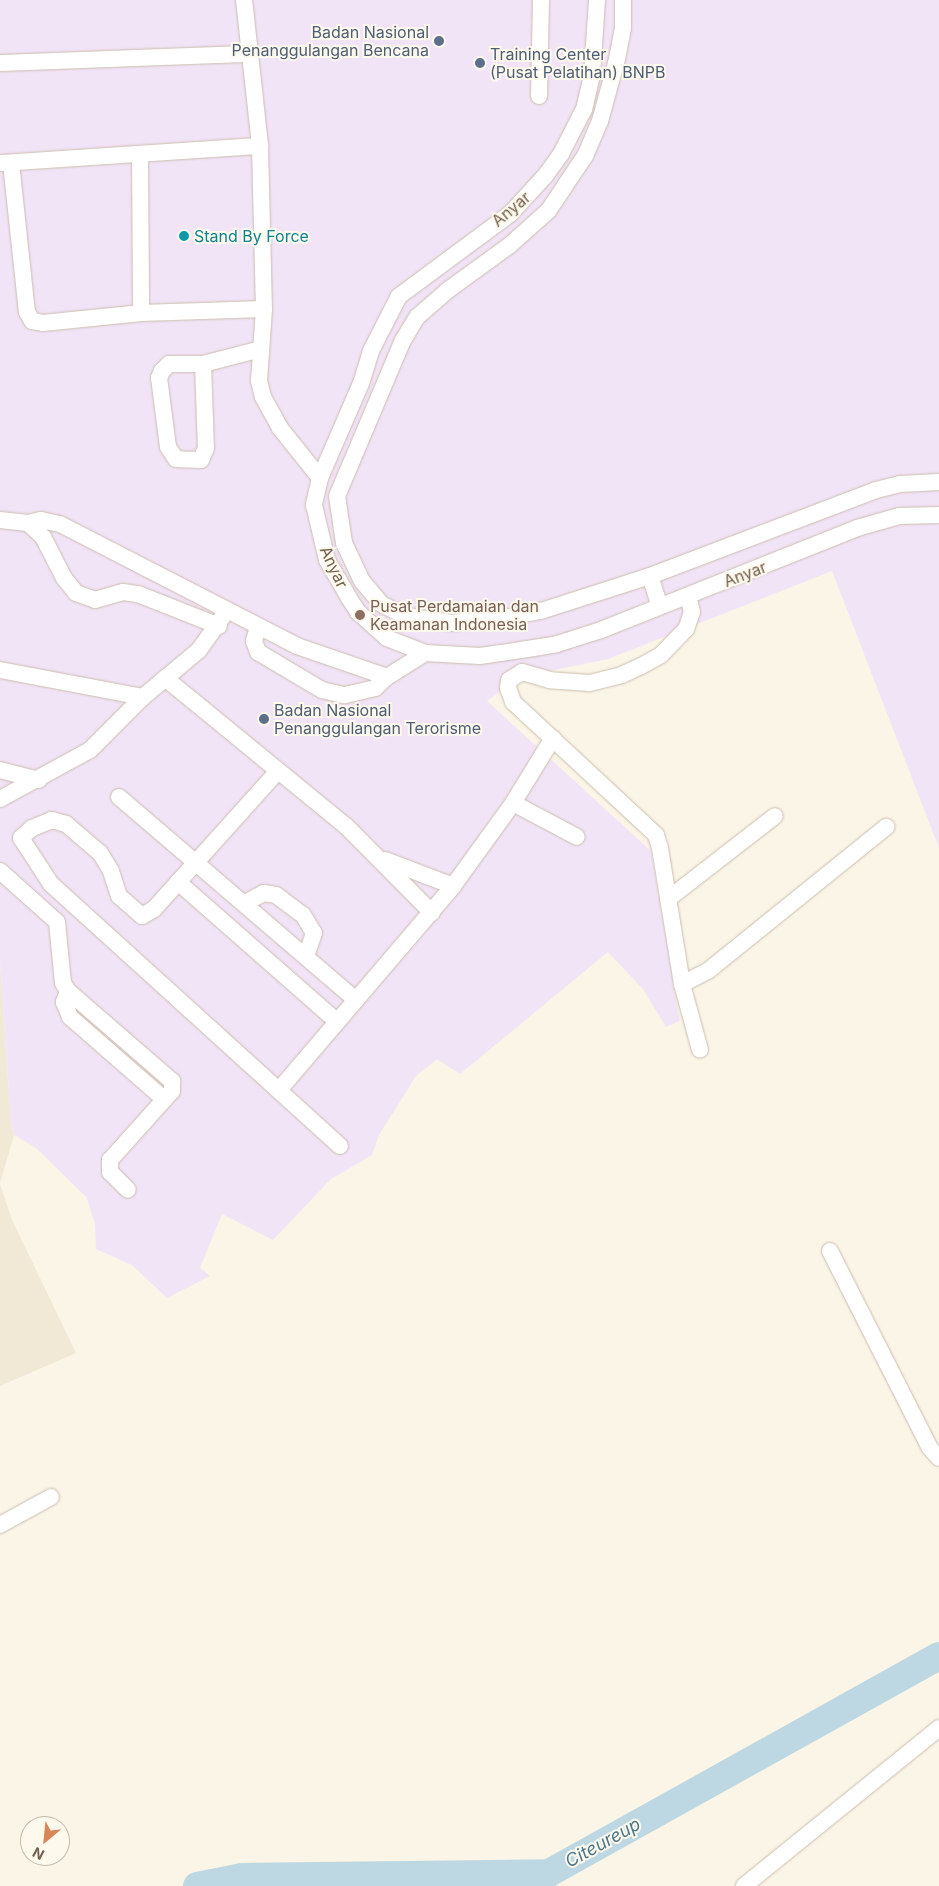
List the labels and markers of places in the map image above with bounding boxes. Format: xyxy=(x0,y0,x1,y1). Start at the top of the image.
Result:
place label: Badan Nasional Penanggulangan Bencana xyxy=(232,22,429,60)
marker: Badan Nasional Penanggulangan Bencana xyxy=(433,35,445,47)
place label: Training Center (Pusat Pelatihan) BNPB xyxy=(490,44,666,82)
marker: Training Center (Pusat Pelatihan) BNPB xyxy=(474,57,486,69)
place label: Stand By Force xyxy=(194,226,309,246)
marker: Stand By Force xyxy=(178,230,190,242)
place label: Pusat Perdamaian dan Keamanan Indonesia xyxy=(370,596,539,634)
marker: Pusat Perdamaian dan Keamanan Indonesia xyxy=(354,609,366,621)
place label: Badan Nasional Penanggulangan Terorisme xyxy=(274,700,481,738)
marker: Badan Nasional Penanggulangan Terorisme xyxy=(258,713,270,725)

